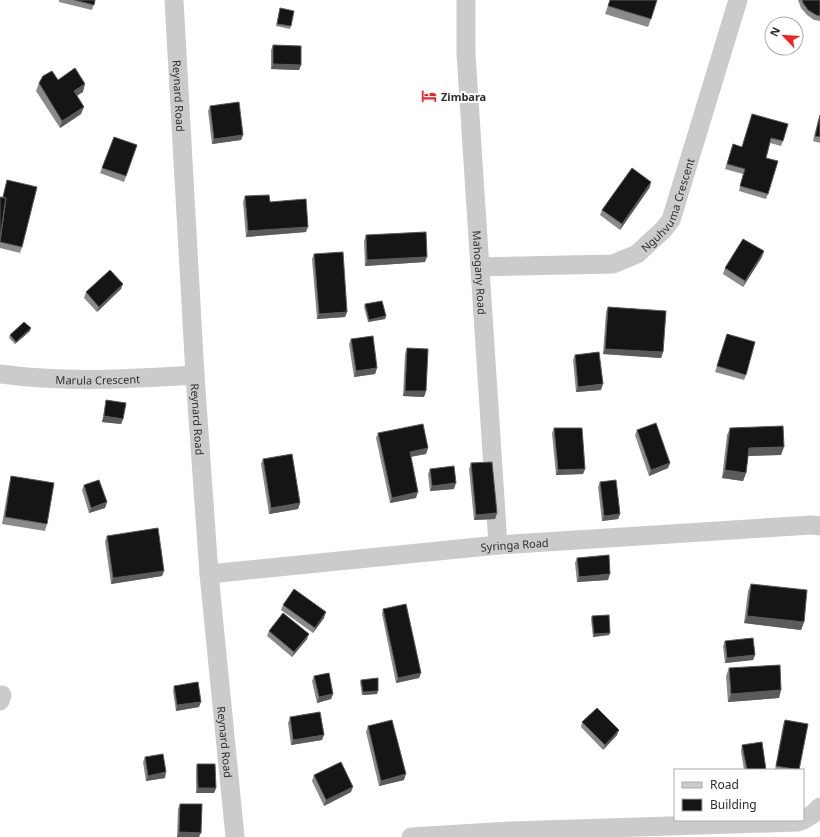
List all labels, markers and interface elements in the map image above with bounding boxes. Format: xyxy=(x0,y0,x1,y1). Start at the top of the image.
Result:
north arrow xyxy=(764,16,804,56)
text: N xyxy=(766,24,783,39)
street label: Reynard Road xyxy=(170,60,189,132)
hotel icon: Zimbara xyxy=(420,87,438,105)
place label: Zimbara xyxy=(441,89,486,104)
street label: Nguhvuma Crescent xyxy=(637,156,697,255)
street label: Mahogany Road xyxy=(470,230,490,315)
street label: Marula Crescent xyxy=(55,371,140,387)
street label: Reynard Road xyxy=(188,383,208,456)
street label: Syringa Road xyxy=(480,534,549,554)
street label: Reynard Road xyxy=(215,706,237,779)
legend xyxy=(674,769,804,821)
text: Road xyxy=(710,776,739,793)
text: Building xyxy=(710,796,757,813)

